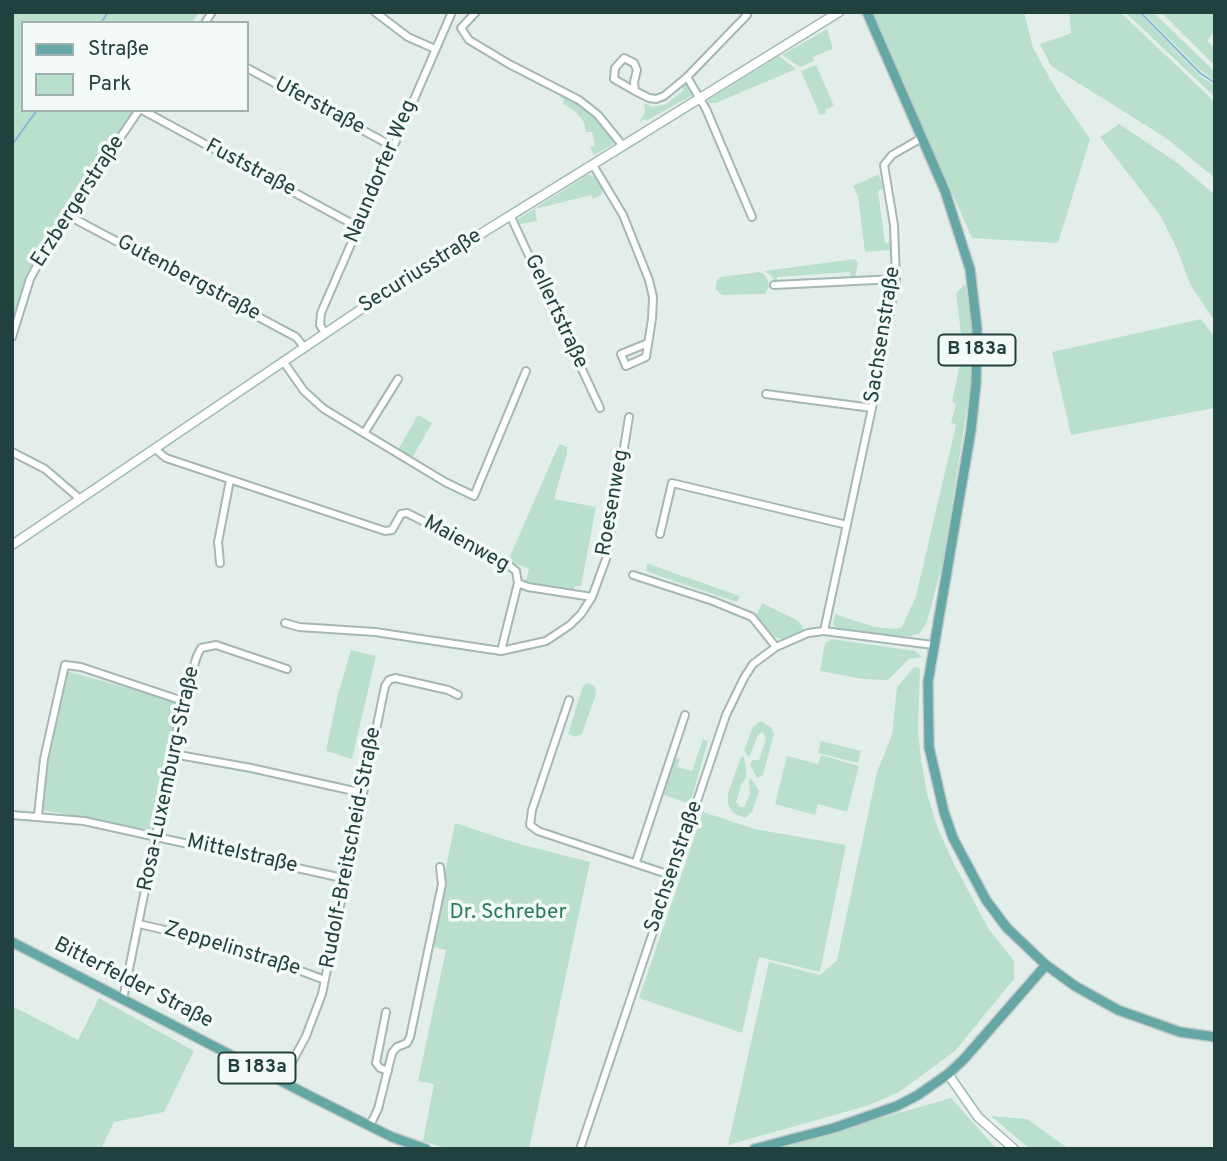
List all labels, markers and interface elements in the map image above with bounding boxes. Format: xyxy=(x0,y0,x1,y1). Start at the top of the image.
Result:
legend xyxy=(21,21,248,112)
text: Straße xyxy=(88,36,149,63)
text: Park xyxy=(88,71,131,98)
street label: Uferstraße xyxy=(269,73,369,141)
street label: Naundorfer Weg xyxy=(341,97,423,247)
street label: Erzbergerstraße xyxy=(27,131,131,273)
street label: Fuststraße xyxy=(201,135,299,203)
street label: Securiusstraße xyxy=(355,224,487,320)
street label: Gutenbergstraße xyxy=(112,231,264,327)
street label: Gellertstraße xyxy=(518,251,592,373)
street label: Sachsenstraße xyxy=(861,265,907,405)
road number: B 183a xyxy=(939,334,1016,366)
street label: Roesenweg xyxy=(592,448,636,558)
street label: Maienweg xyxy=(419,511,513,579)
street label: Rosa-Luxemburg-Straße xyxy=(134,664,206,894)
street label: Rudolf-Breitscheid-Straße xyxy=(316,725,388,971)
street label: Sachsenstraße xyxy=(641,798,709,936)
street label: Mittelstraße xyxy=(184,830,300,880)
park label: Dr. Schreber xyxy=(449,901,567,927)
street label: Zeppelinstraße xyxy=(161,917,303,983)
street label: Bitterfelder Straße xyxy=(49,933,217,1035)
road number: B 183a xyxy=(218,1052,296,1084)

